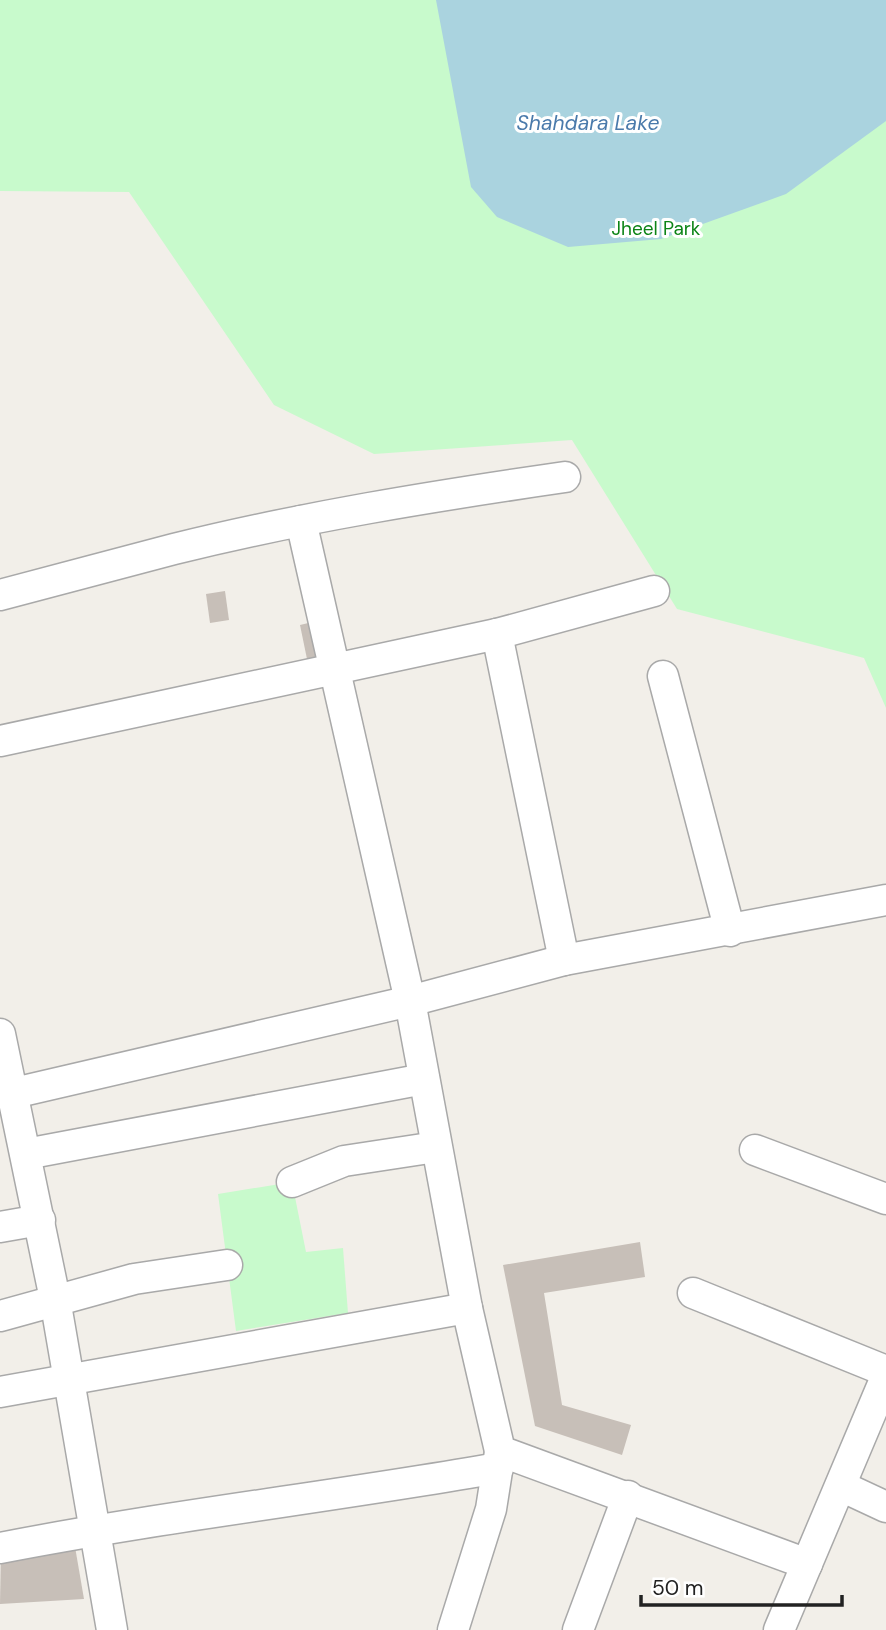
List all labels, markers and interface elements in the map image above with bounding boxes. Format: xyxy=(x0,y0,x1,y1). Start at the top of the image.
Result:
water label: Shahdara Lake xyxy=(517,109,659,137)
park label: Jheel Park xyxy=(612,216,701,241)
scale bar xyxy=(641,1564,842,1608)
text: 50 m xyxy=(652,1574,703,1602)

